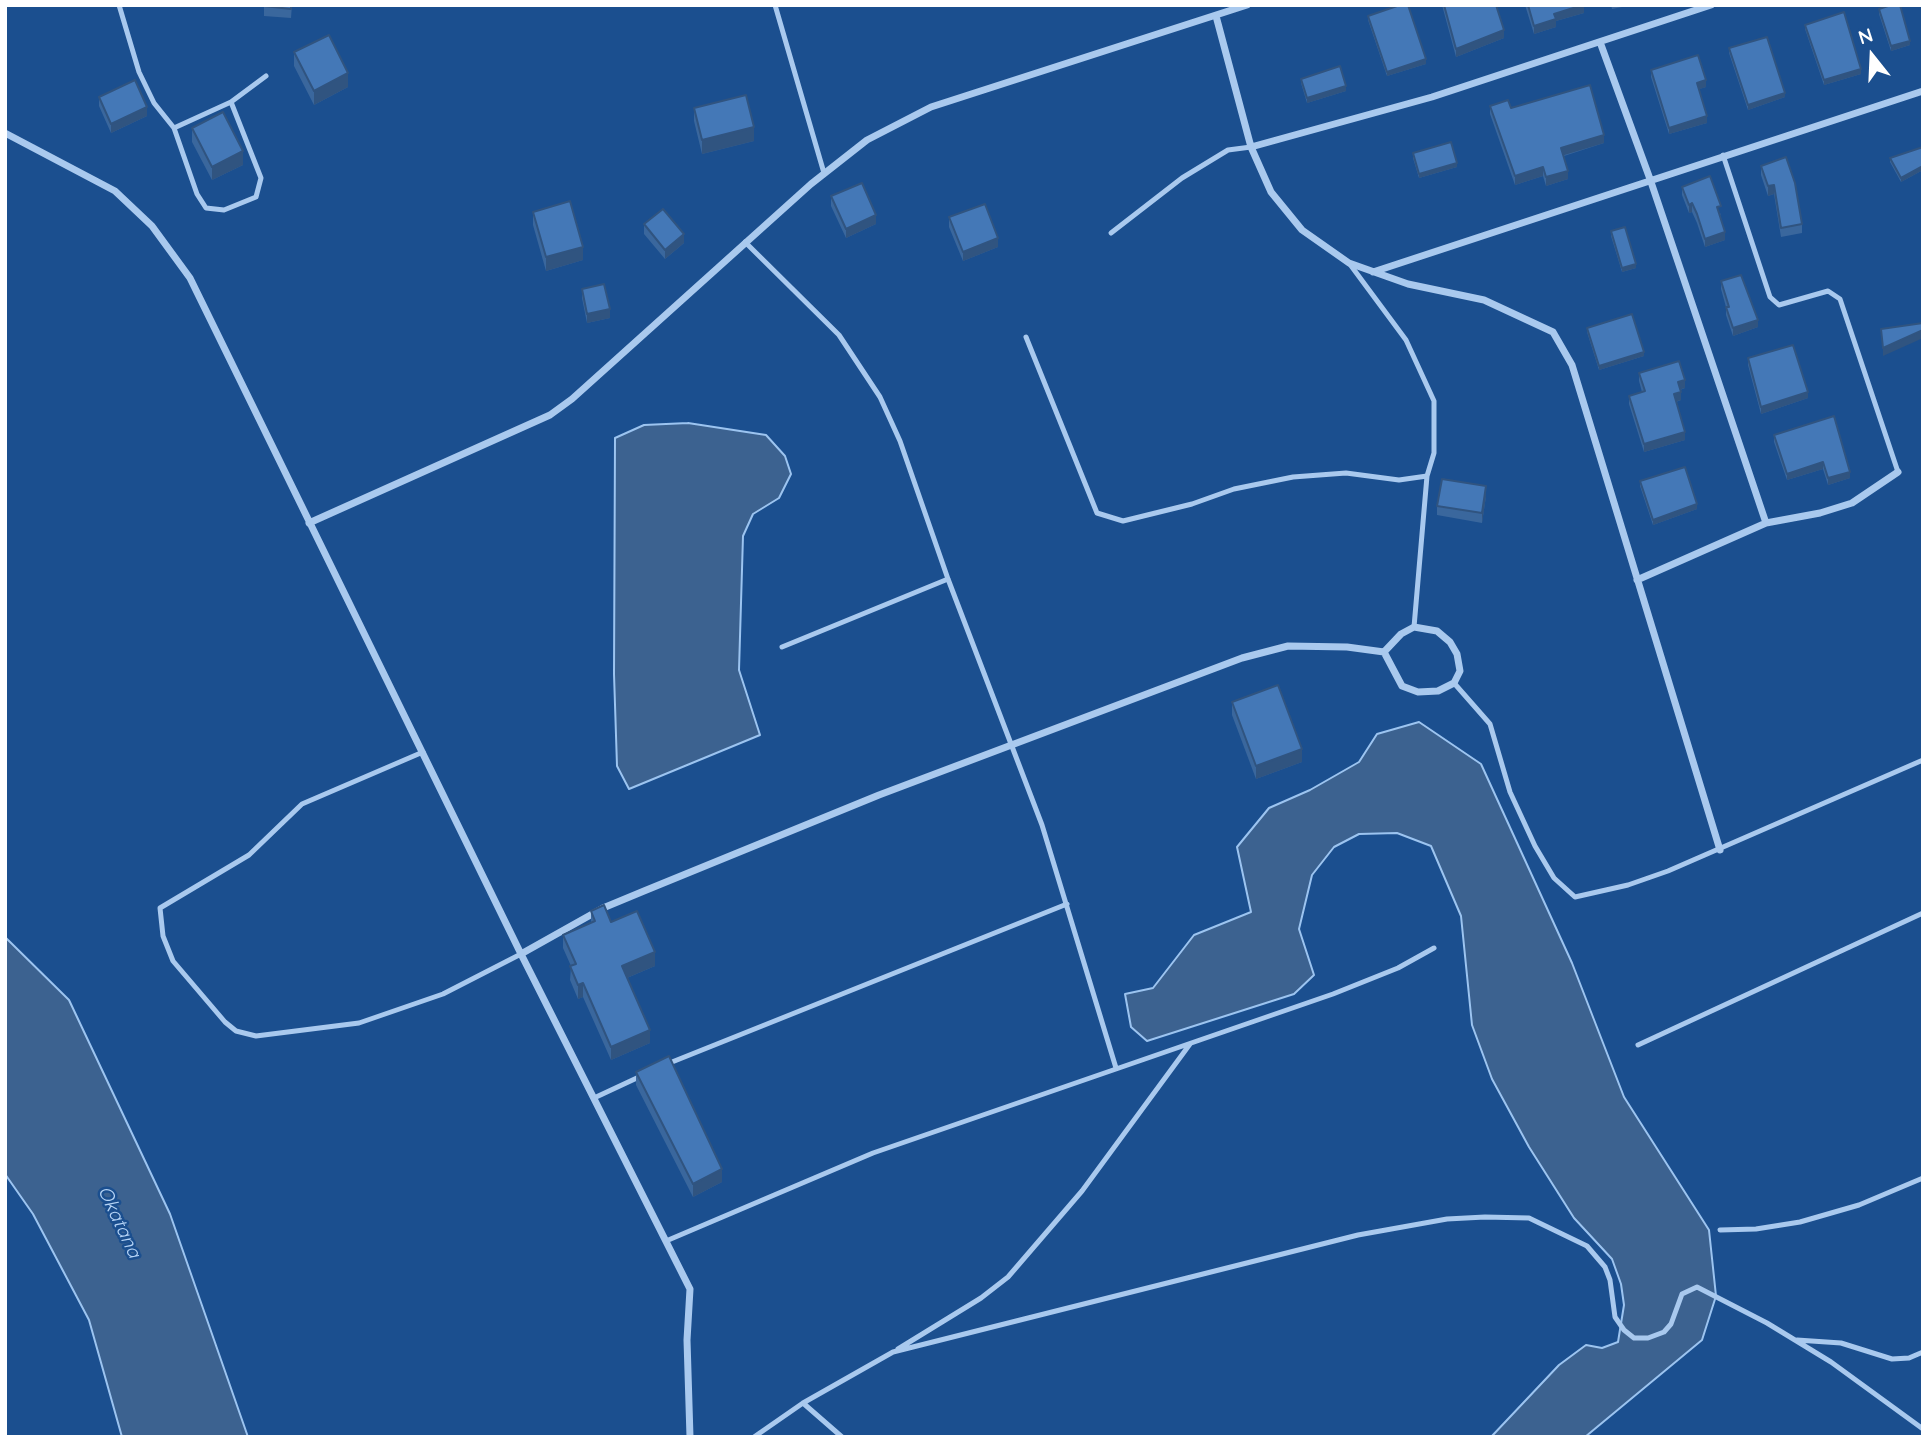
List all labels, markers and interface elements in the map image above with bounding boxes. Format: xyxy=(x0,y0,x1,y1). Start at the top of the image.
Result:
north arrow xyxy=(1837,21,1907,91)
text: N xyxy=(1855,22,1876,50)
water label: Okatana xyxy=(92,1182,146,1262)

